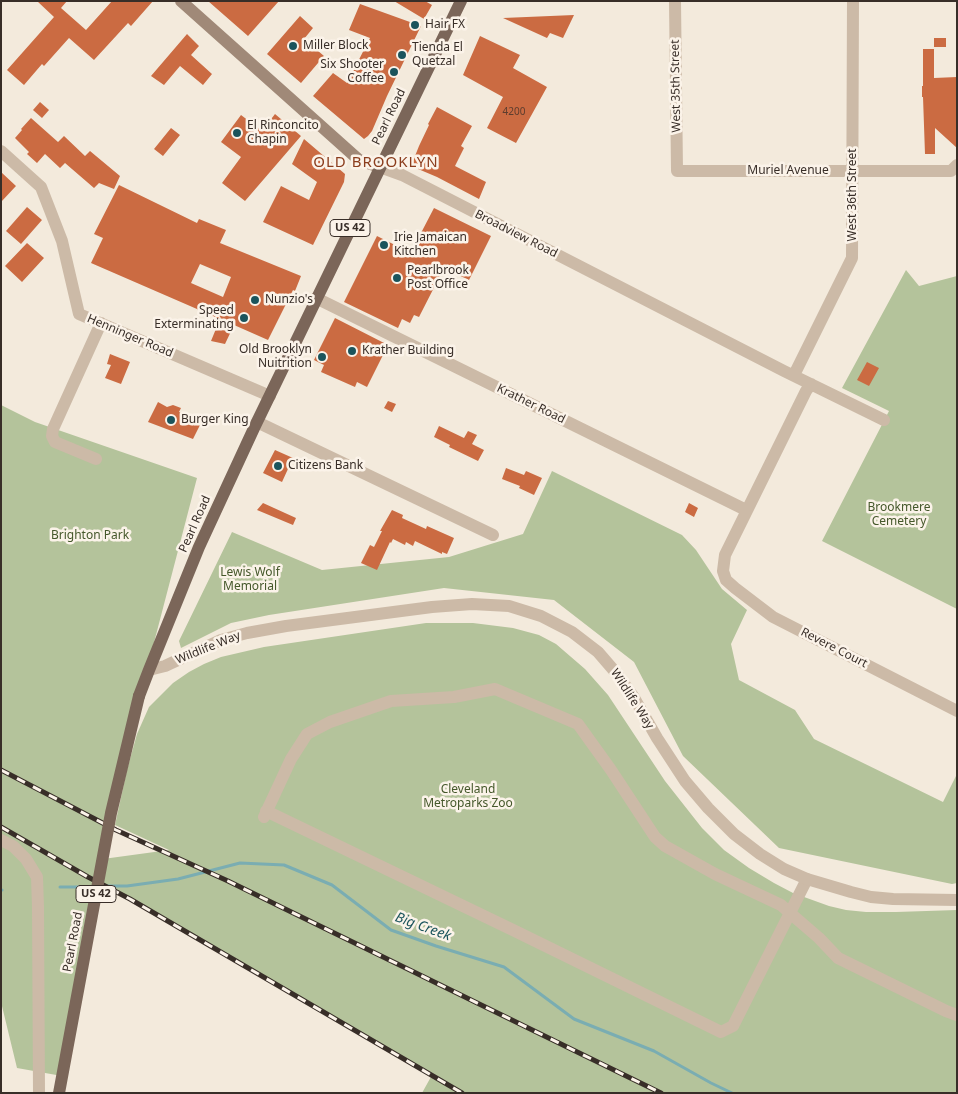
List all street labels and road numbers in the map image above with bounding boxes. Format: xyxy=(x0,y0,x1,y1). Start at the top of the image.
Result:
street label: West 35th Street xyxy=(668,39,684,133)
street label: Pearl Road xyxy=(369,87,409,147)
street label: West 36th Street xyxy=(846,149,860,241)
street label: Muriel Avenue xyxy=(747,164,829,178)
street label: Broadview Road xyxy=(472,207,560,261)
road number: US 42 xyxy=(330,220,370,237)
street label: Henninger Road xyxy=(85,311,175,361)
street label: Krather Road xyxy=(494,381,568,427)
street label: Pearl Road xyxy=(176,493,214,555)
street label: Revere Court xyxy=(798,625,870,671)
street label: Wildlife Way xyxy=(173,628,243,668)
street label: Wildlife Way xyxy=(607,666,657,732)
road number: US 42 xyxy=(76,886,116,902)
street label: Pearl Road xyxy=(60,911,86,973)

